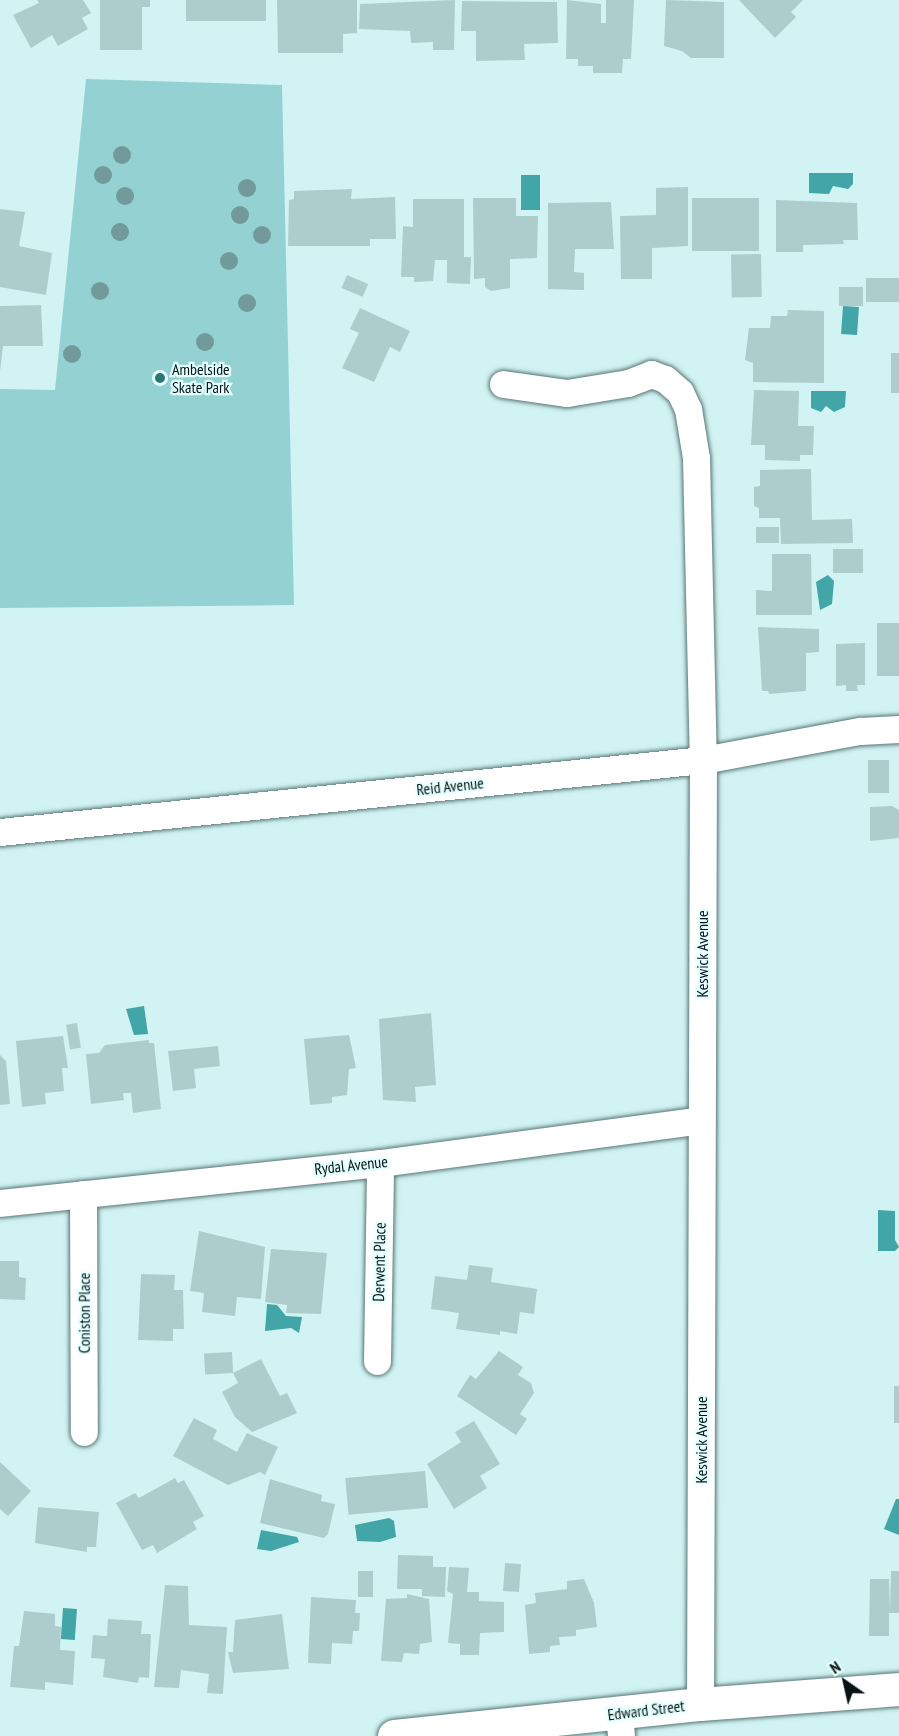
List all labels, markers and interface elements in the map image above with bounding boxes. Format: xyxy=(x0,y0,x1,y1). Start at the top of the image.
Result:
place label: Ambelside Skate Park xyxy=(172,359,230,397)
marker: Ambelside Skate Park xyxy=(153,371,167,385)
street label: Reid Avenue xyxy=(415,773,485,799)
street label: Keswick Avenue xyxy=(692,910,712,998)
street label: Rydal Avenue xyxy=(313,1152,389,1178)
street label: Derwent Place xyxy=(369,1222,389,1302)
street label: Coniston Place xyxy=(74,1273,94,1353)
street label: Keswick Avenue xyxy=(691,1396,711,1484)
north arrow xyxy=(815,1652,875,1712)
text: N xyxy=(826,1656,844,1678)
street label: Edward Street xyxy=(606,1696,686,1724)

